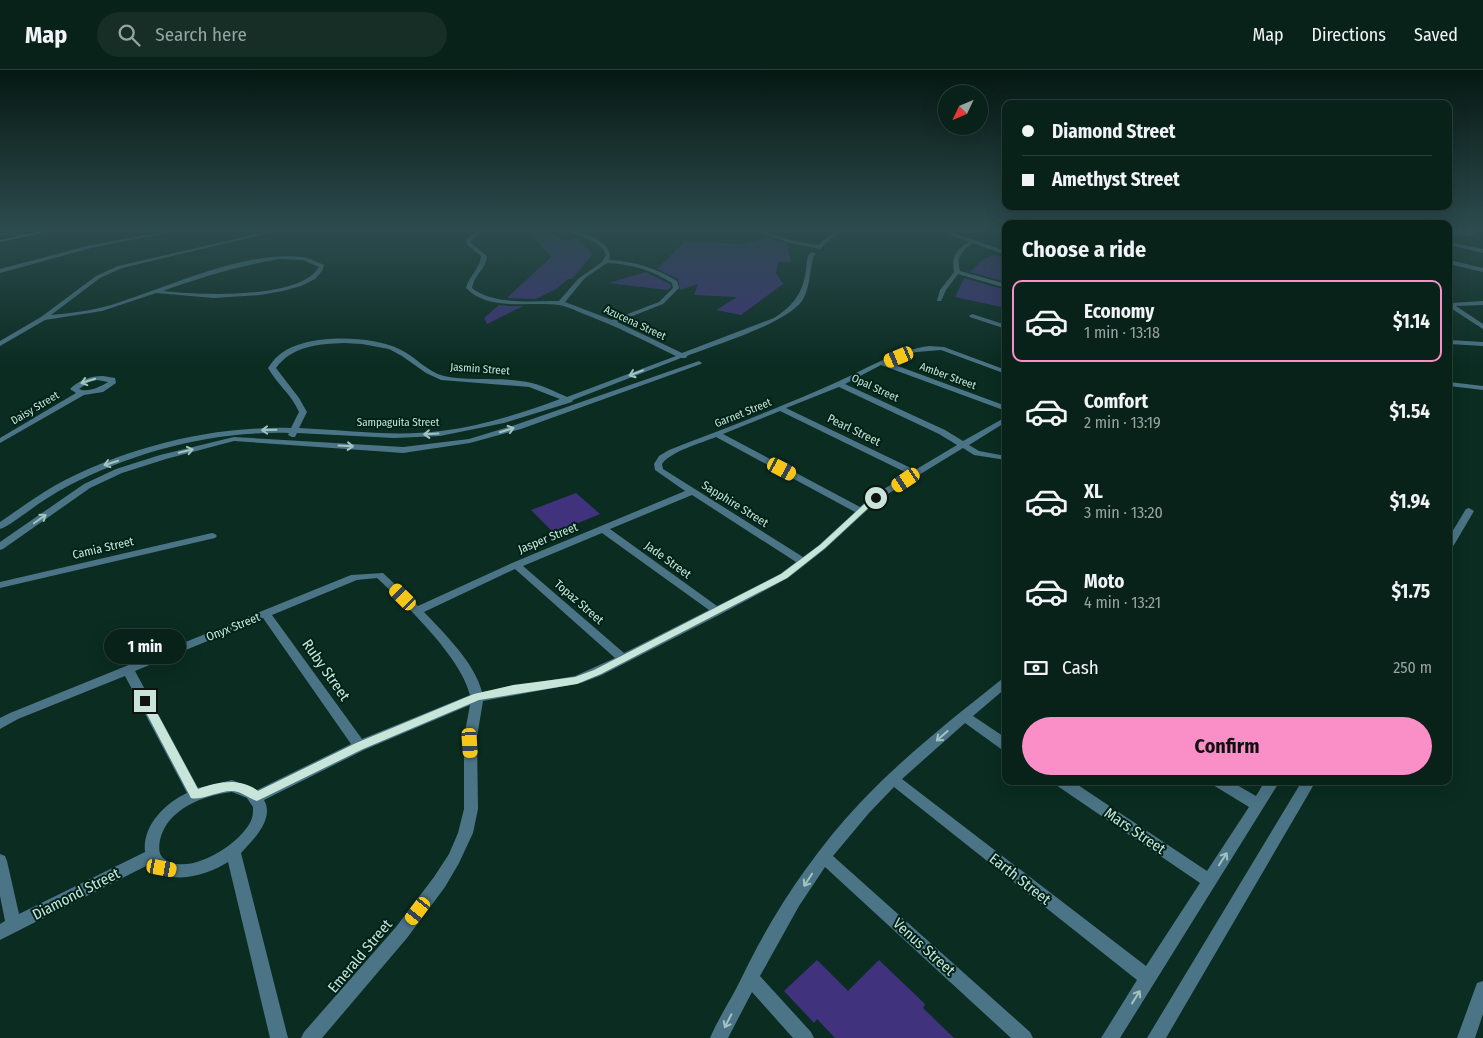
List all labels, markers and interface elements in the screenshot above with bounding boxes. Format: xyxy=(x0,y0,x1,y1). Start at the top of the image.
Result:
search box xyxy=(97,12,447,57)
text: Map xyxy=(25,21,67,49)
icon: search xyxy=(115,21,143,49)
text: Search here xyxy=(155,23,247,46)
text: Map xyxy=(1252,24,1284,46)
text: Directions xyxy=(1312,24,1386,46)
text: Saved xyxy=(1414,24,1458,46)
north arrow xyxy=(938,85,988,135)
map controls xyxy=(938,85,988,135)
text: Diamond Street xyxy=(1052,120,1176,143)
text: Amethyst Street xyxy=(1052,168,1180,191)
text: Choose a ride xyxy=(1022,236,1146,263)
icon: car xyxy=(1024,299,1069,344)
text: Economy xyxy=(1084,300,1154,323)
street label: Azucena Street xyxy=(602,303,668,343)
text: $1.14 xyxy=(1393,310,1430,333)
text: 1 min · 13:18 xyxy=(1084,323,1160,342)
car xyxy=(882,344,915,370)
street label: Jasmin Street xyxy=(450,360,511,378)
street label: Amber Street xyxy=(918,360,978,392)
one-way arrow xyxy=(629,369,645,378)
street label: Opal Street xyxy=(849,371,901,405)
one-way arrow xyxy=(80,377,96,387)
street label: Daisy Street xyxy=(9,388,62,427)
icon: car xyxy=(1024,389,1069,434)
text: Comfort xyxy=(1084,390,1148,413)
street label: Garnet Street xyxy=(713,396,774,430)
text: $1.54 xyxy=(1390,400,1430,423)
street label: Pearl Street xyxy=(825,411,883,449)
text: 2 min · 13:19 xyxy=(1084,413,1161,432)
street label: Sampaguita Street xyxy=(357,416,440,429)
one-way arrow xyxy=(261,425,277,435)
one-way arrow xyxy=(498,425,514,435)
one-way arrow xyxy=(423,429,439,438)
one-way arrow xyxy=(338,442,354,451)
one-way arrow xyxy=(177,446,193,455)
car xyxy=(765,455,798,483)
one-way arrow xyxy=(103,459,119,469)
car xyxy=(889,465,922,495)
street label: Sapphire Street xyxy=(699,478,771,530)
icon: car xyxy=(1024,479,1069,524)
text: XL xyxy=(1084,480,1103,503)
route start xyxy=(865,487,887,509)
text: $1.94 xyxy=(1390,490,1430,513)
text: 3 min · 13:20 xyxy=(1084,503,1163,522)
one-way arrow xyxy=(33,514,47,524)
street label: Jasper Street xyxy=(516,520,580,556)
street label: Camia Street xyxy=(71,534,135,562)
street label: Jade Street xyxy=(642,539,694,582)
icon: car xyxy=(1024,569,1069,614)
text: Moto xyxy=(1084,570,1124,593)
street label: Topaz Street xyxy=(552,577,606,627)
text: $1.75 xyxy=(1392,580,1430,603)
car xyxy=(387,581,418,613)
text: 4 min · 13:21 xyxy=(1084,593,1161,612)
street label: Onyx Street xyxy=(204,610,262,644)
callout: 1 min xyxy=(104,628,186,664)
street label: Ruby Street xyxy=(298,636,354,704)
text: 1 min xyxy=(128,637,162,656)
icon: cash xyxy=(1022,654,1050,682)
text: Cash xyxy=(1062,656,1099,679)
text: 250 m xyxy=(1393,658,1432,677)
route end xyxy=(134,690,156,712)
button: Confirm xyxy=(1022,717,1432,775)
car xyxy=(461,728,478,758)
one-way arrow xyxy=(935,730,948,741)
street label: Mars Street xyxy=(1101,804,1169,858)
street label: Earth Street xyxy=(986,850,1054,909)
one-way arrow xyxy=(1218,853,1228,867)
car xyxy=(145,858,178,878)
street label: Diamond Street xyxy=(29,864,123,924)
one-way arrow xyxy=(803,873,813,887)
car xyxy=(402,895,433,927)
street label: Venus Street xyxy=(889,914,959,980)
street label: Emerald Street xyxy=(324,916,396,996)
one-way arrow xyxy=(1132,990,1142,1004)
one-way arrow xyxy=(723,1013,732,1028)

